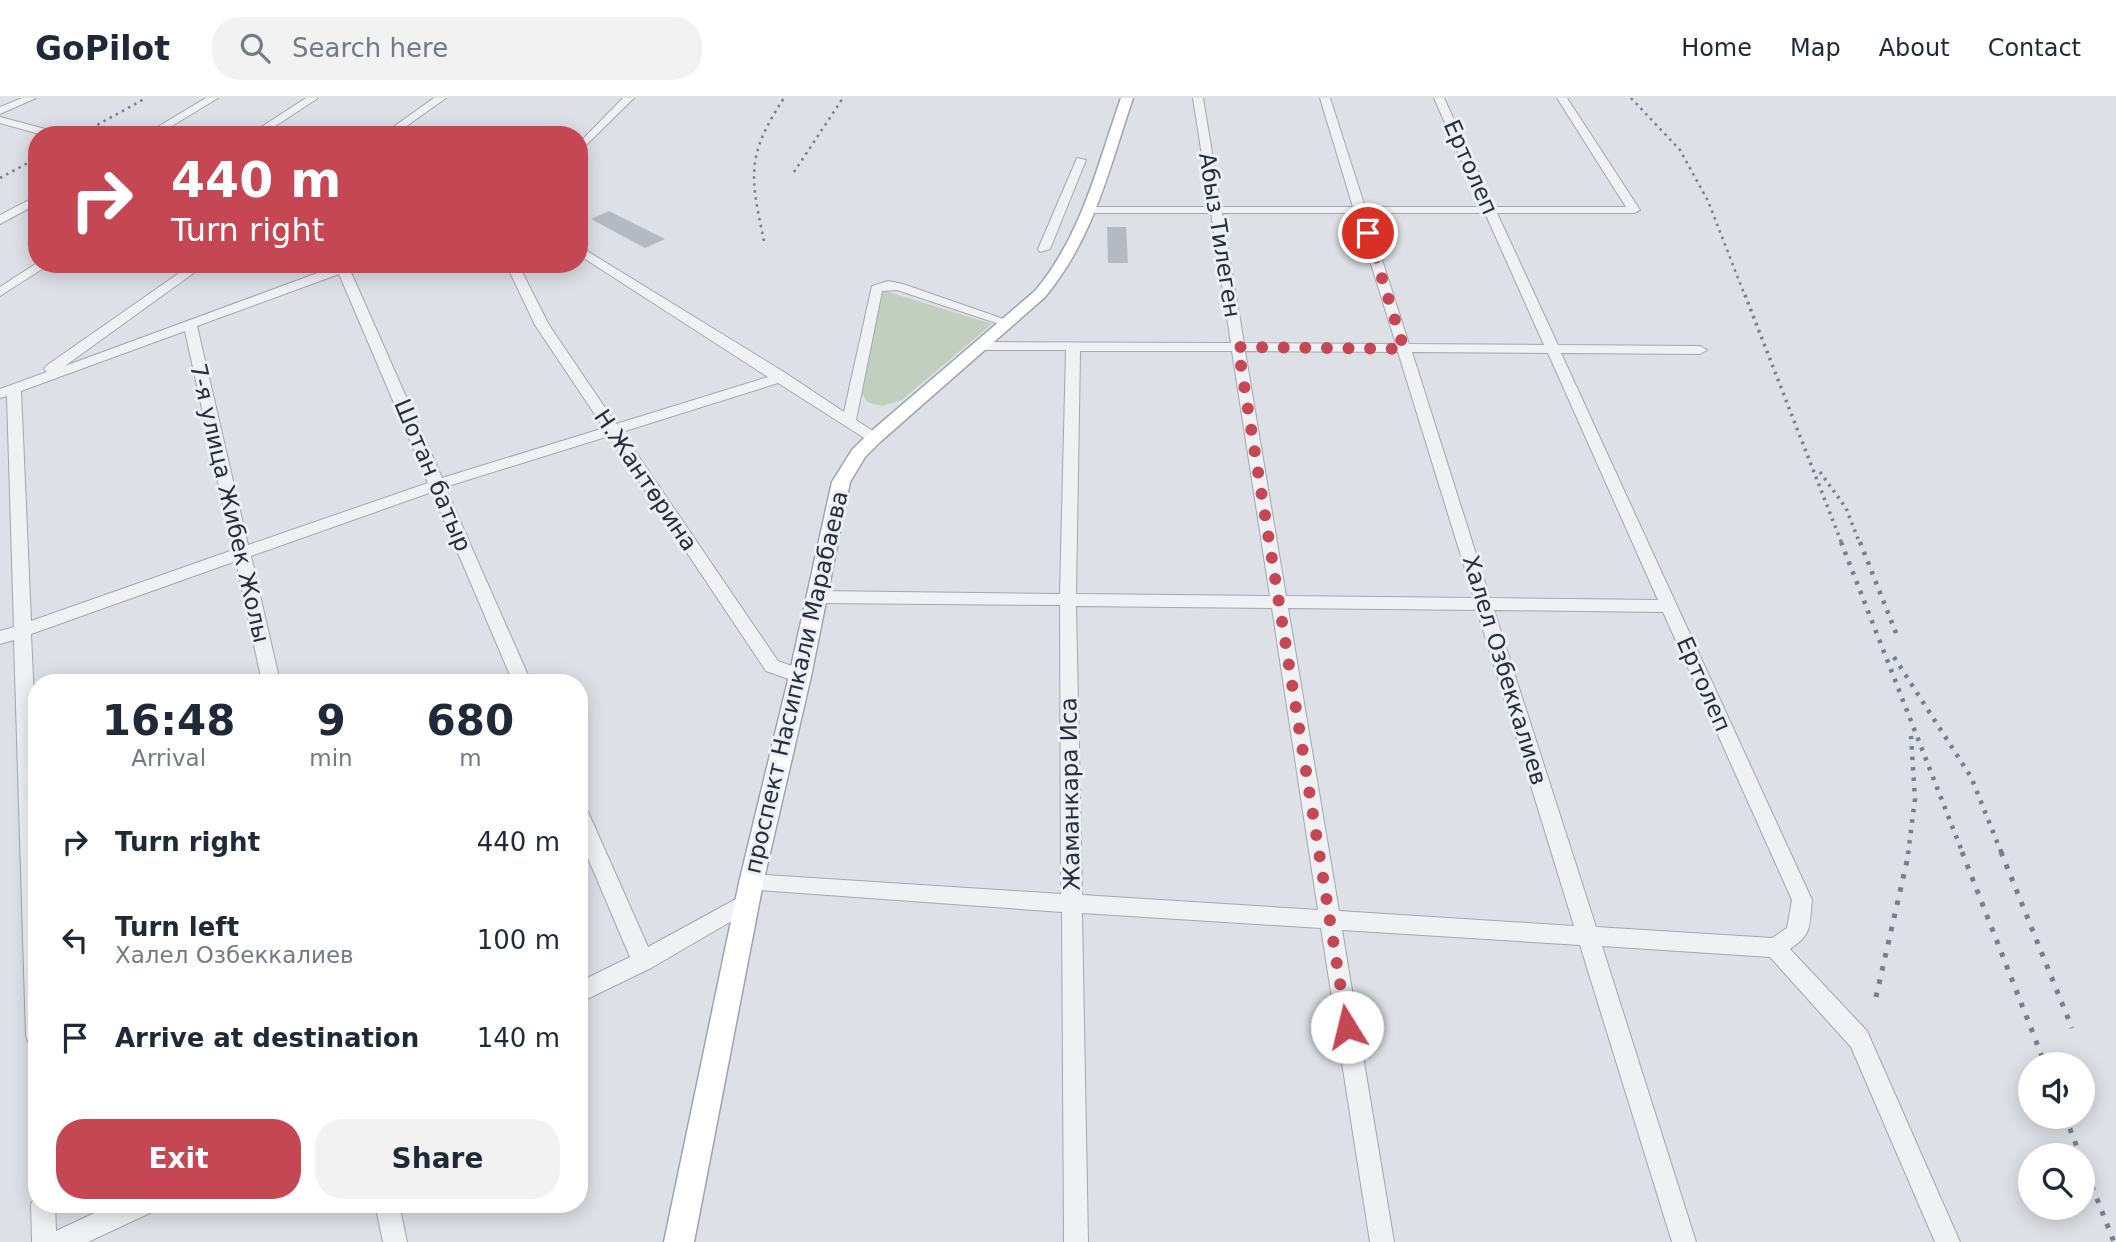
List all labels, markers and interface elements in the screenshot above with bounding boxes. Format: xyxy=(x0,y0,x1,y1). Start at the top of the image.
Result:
search box xyxy=(212,17,702,80)
text: GoPilot xyxy=(35,29,170,68)
icon: search xyxy=(236,29,274,67)
text: Search here xyxy=(292,33,448,63)
text: Home xyxy=(1681,34,1752,62)
text: Map xyxy=(1790,34,1841,62)
text: About xyxy=(1879,34,1950,62)
text: Contact xyxy=(1988,34,2081,62)
street label: Ертолеп xyxy=(1439,116,1503,218)
street label: Абыз Тилеген xyxy=(1194,151,1246,319)
text: 440 m xyxy=(171,152,341,209)
icon: right xyxy=(56,154,147,245)
pin xyxy=(1338,203,1398,263)
text: Turn right xyxy=(171,211,324,249)
icon: arrive xyxy=(1349,214,1387,252)
street label: 7-я улица Жибек Жолы xyxy=(185,361,275,645)
street label: Шотан батыр xyxy=(389,395,477,555)
street label: Н.Жантөрина xyxy=(589,404,703,556)
street label: проспект Насипкали Марабаева xyxy=(739,488,853,876)
street label: Халел Озбеккалиев xyxy=(1458,552,1552,788)
street label: Ертолеп xyxy=(1672,633,1736,735)
text: 16:48 xyxy=(102,696,236,745)
text: 9 xyxy=(316,696,346,745)
text: 680 xyxy=(427,696,514,745)
street label: Жаманкара Иса xyxy=(1055,697,1085,891)
text: Arrival xyxy=(131,745,206,771)
text: min xyxy=(309,745,353,771)
text: m xyxy=(459,745,482,771)
icon: right xyxy=(56,823,94,861)
text: Turn right xyxy=(115,827,260,857)
text: 440 m xyxy=(477,827,560,857)
text: Turn left xyxy=(115,912,239,942)
icon: left xyxy=(56,921,94,959)
text: 100 m xyxy=(477,925,560,955)
text: Халел Озбеккалиев xyxy=(115,942,354,968)
position arrow xyxy=(1310,990,1384,1064)
icon: arrive xyxy=(56,1019,94,1057)
text: Arrive at destination xyxy=(115,1023,419,1053)
text: 140 m xyxy=(477,1023,560,1053)
map controls xyxy=(2018,1052,2095,1220)
button: sound xyxy=(2018,1052,2095,1129)
button: Exit xyxy=(56,1119,301,1199)
button: Share xyxy=(315,1119,560,1199)
button: search xyxy=(2018,1143,2095,1220)

